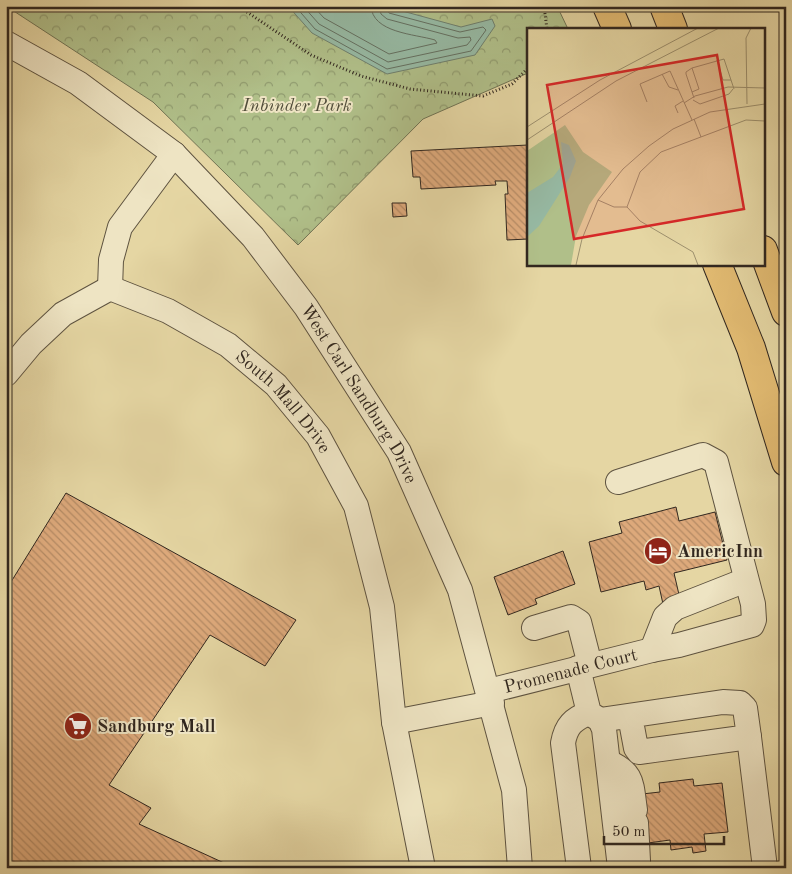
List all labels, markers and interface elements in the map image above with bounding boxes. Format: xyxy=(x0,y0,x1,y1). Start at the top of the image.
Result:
inset map xyxy=(527,28,764,265)
park label: Inbinder Park xyxy=(241,97,352,115)
street label: West Carl Sandburg Drive xyxy=(297,301,420,486)
street label: South Mall Drive xyxy=(232,347,333,456)
hotel icon: AmericInn xyxy=(643,536,673,566)
place label: AmericInn xyxy=(677,543,763,561)
street label: Promenade Court xyxy=(502,646,639,697)
supermarket icon: Sandburg Mall xyxy=(63,711,93,741)
place label: Sandburg Mall xyxy=(97,718,216,736)
scale bar xyxy=(604,814,724,846)
text: 50 m xyxy=(612,825,646,840)

